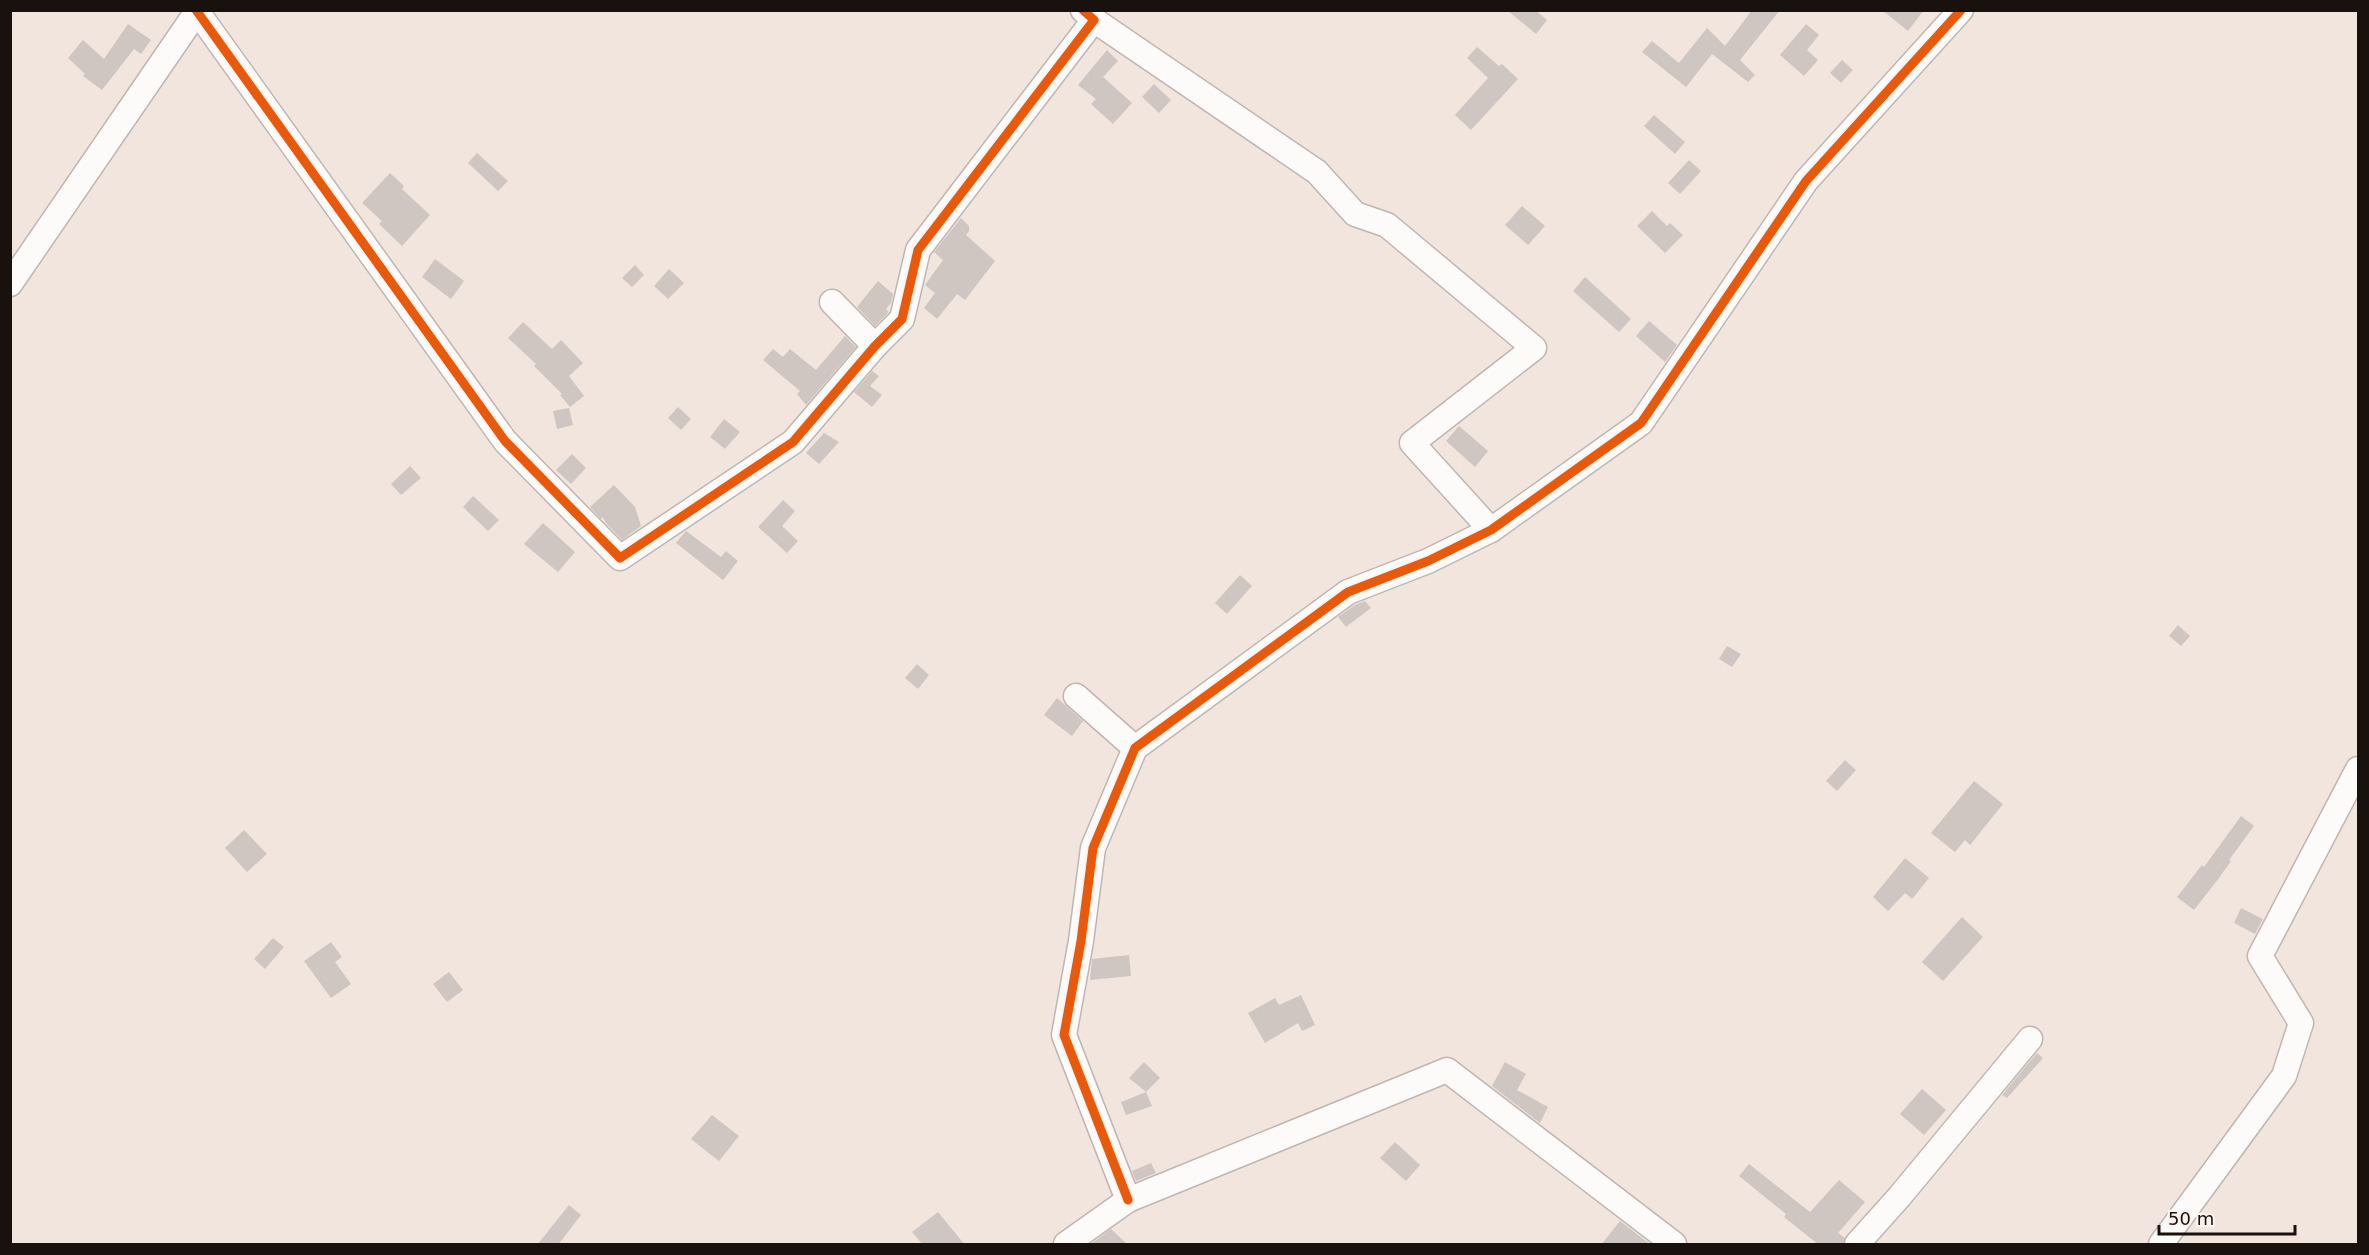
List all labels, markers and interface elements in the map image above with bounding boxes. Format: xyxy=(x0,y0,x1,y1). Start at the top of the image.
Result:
scale bar xyxy=(2159,1198,2296,1236)
text: 50 m xyxy=(2168,1208,2214,1229)

